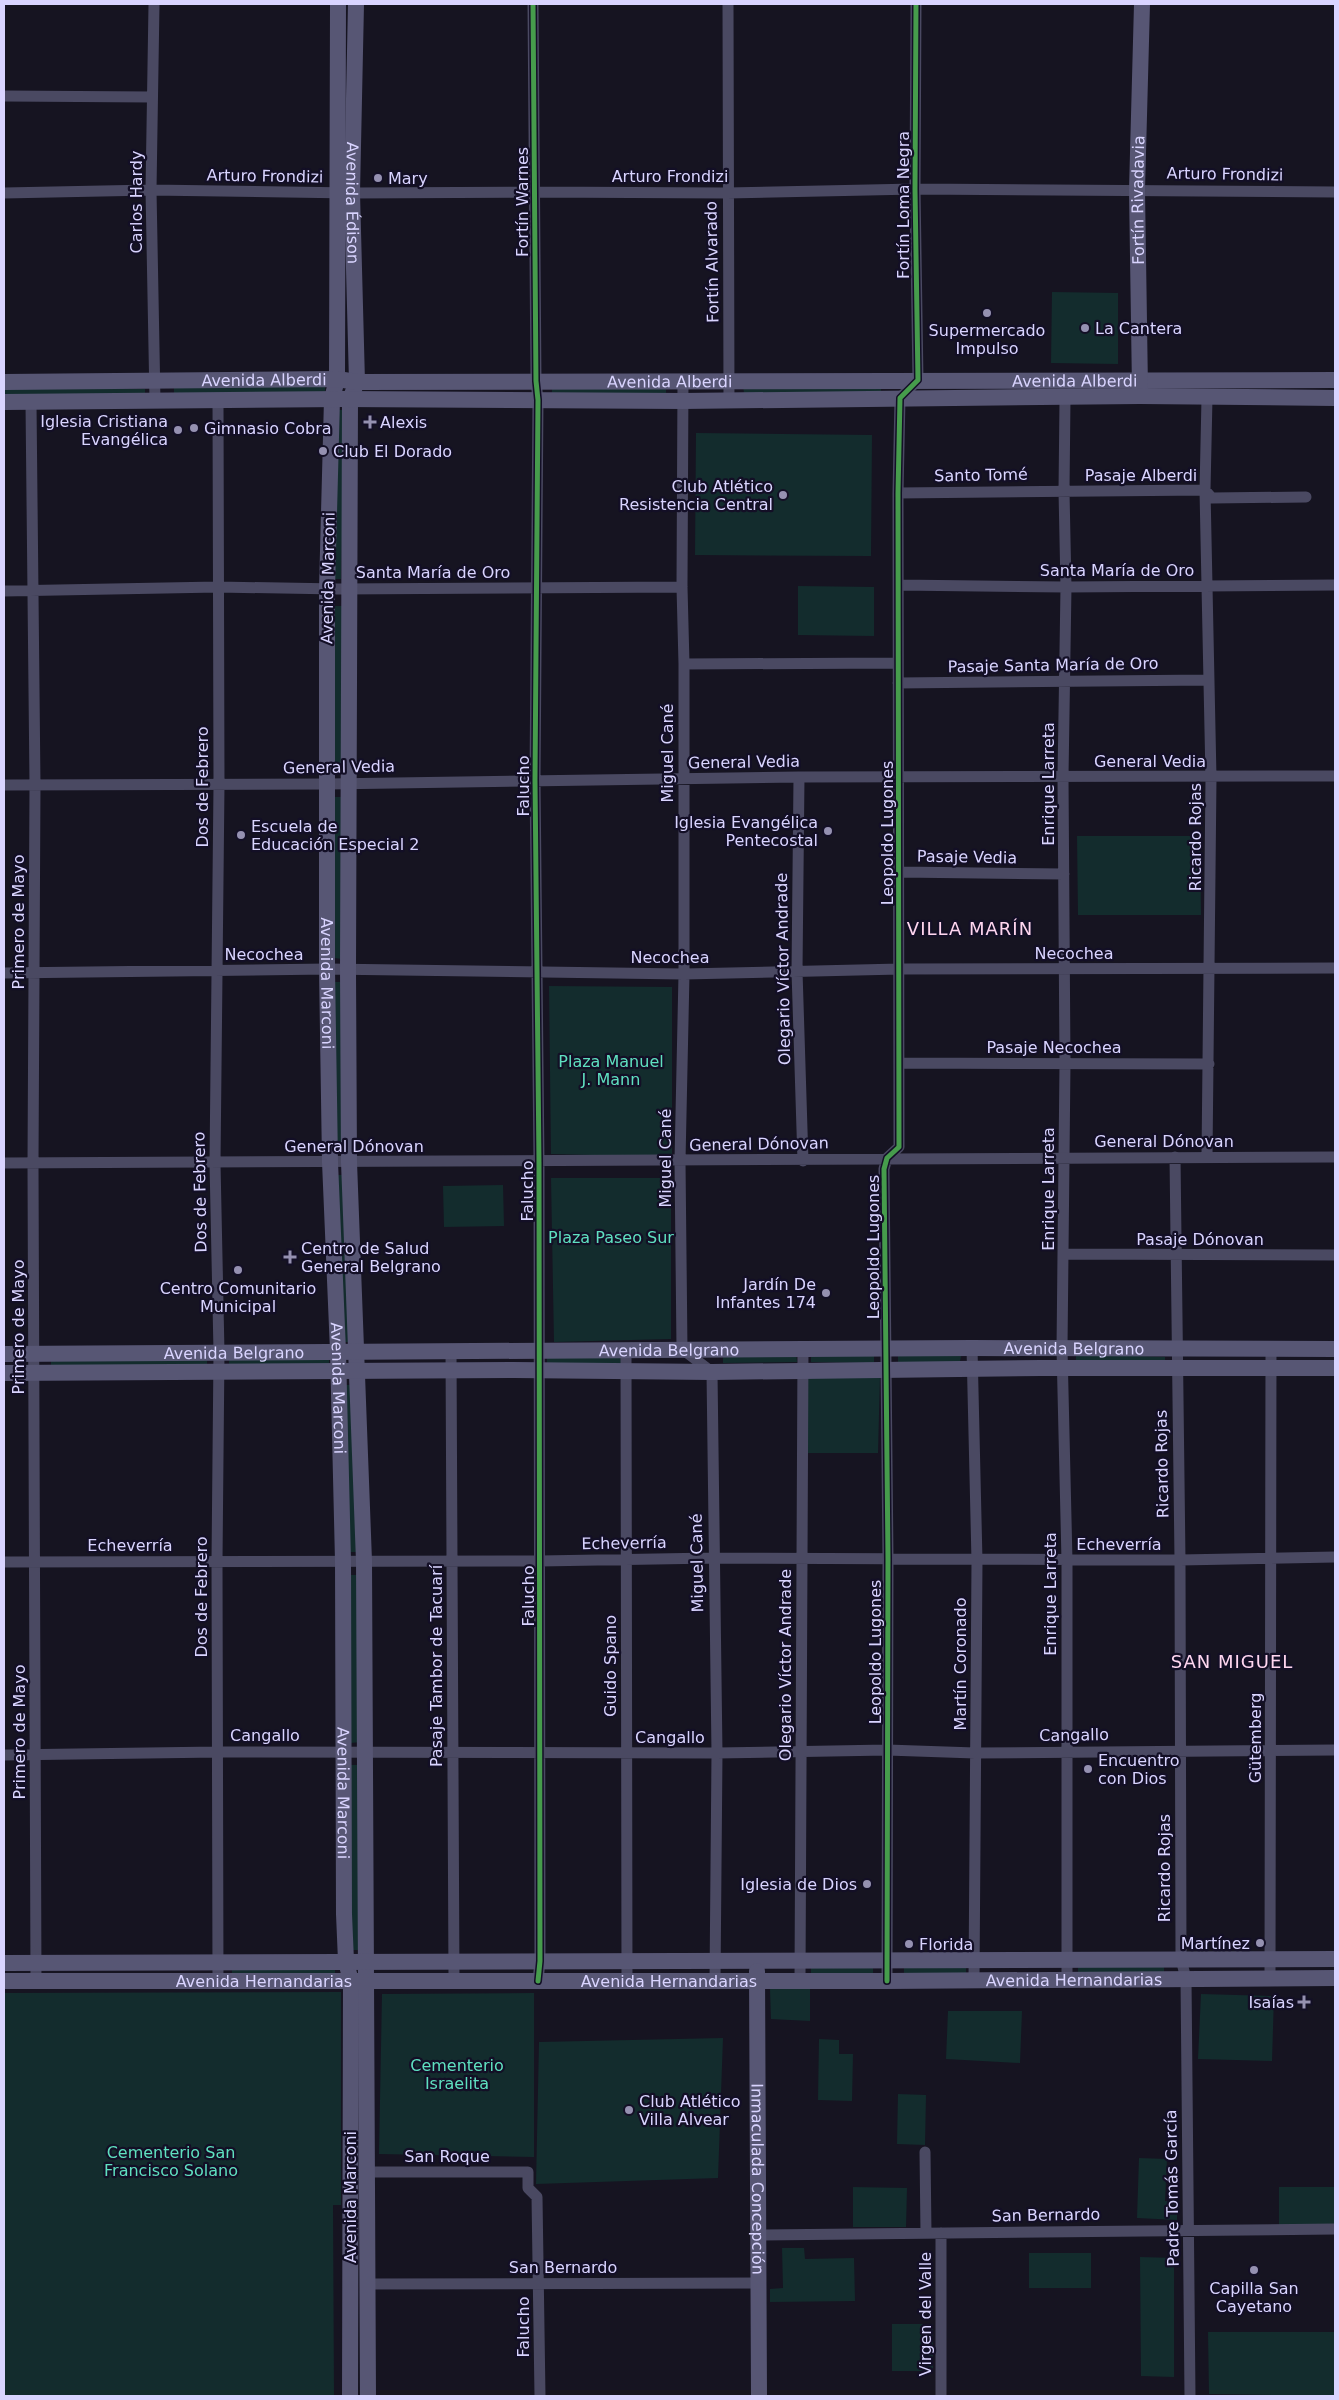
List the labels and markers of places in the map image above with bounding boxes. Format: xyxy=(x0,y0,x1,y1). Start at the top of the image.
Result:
place label: Mary xyxy=(388,169,428,188)
marker: Mary xyxy=(372,172,384,184)
marker: Supermercado Impulso xyxy=(981,307,993,319)
place label: La Cantera xyxy=(1095,319,1182,338)
place label: Supermercado Impulso xyxy=(929,321,1045,358)
marker: La Cantera xyxy=(1079,322,1091,334)
place label: Iglesia Cristiana Evangélica xyxy=(40,412,168,449)
place label: Alexis xyxy=(380,413,427,432)
marker: Alexis xyxy=(364,416,376,428)
place label: Gimnasio Cobra xyxy=(204,419,332,438)
marker: Gimnasio Cobra xyxy=(188,422,200,434)
marker: Iglesia Cristiana Evangélica xyxy=(172,424,184,436)
place label: Club El Dorado xyxy=(333,442,452,461)
marker: Club El Dorado xyxy=(317,445,329,457)
place label: Club Atlético Resistencia Central xyxy=(619,477,773,514)
marker: Club Atlético Resistencia Central xyxy=(777,489,789,501)
place label: Iglesia Evangélica Pentecostal xyxy=(674,813,818,850)
place label: Escuela de Educación Especial 2 xyxy=(251,817,419,854)
marker: Iglesia Evangélica Pentecostal xyxy=(822,825,834,837)
marker: Escuela de Educación Especial 2 xyxy=(235,829,247,841)
place label: Centro de Salud General Belgrano xyxy=(301,1239,441,1276)
marker: Centro de Salud General Belgrano xyxy=(283,1250,297,1264)
marker: Centro Comunitario Municipal xyxy=(232,1264,244,1276)
place label: Jardín De Infantes 174 xyxy=(715,1275,816,1312)
place label: Centro Comunitario Municipal xyxy=(160,1279,316,1316)
marker: Jardín De Infantes 174 xyxy=(820,1287,832,1299)
place label: Encuentro con Dios xyxy=(1098,1751,1179,1788)
marker: Encuentro con Dios xyxy=(1082,1763,1094,1775)
place label: Iglesia de Dios xyxy=(740,1875,857,1894)
marker: Iglesia de Dios xyxy=(861,1878,873,1890)
place label: Martínez xyxy=(1181,1934,1250,1953)
place label: Florida xyxy=(919,1935,973,1954)
marker: Martínez xyxy=(1254,1937,1266,1949)
marker: Florida xyxy=(903,1938,915,1950)
place label: Isaías xyxy=(1249,1993,1294,2012)
marker: Isaías xyxy=(1298,1996,1310,2008)
place label: Club Atlético Villa Alvear xyxy=(639,2092,741,2129)
marker: Club Atlético Villa Alvear xyxy=(623,2104,635,2116)
marker: Capilla San Cayetano xyxy=(1248,2264,1260,2276)
place label: Capilla San Cayetano xyxy=(1209,2279,1299,2316)

